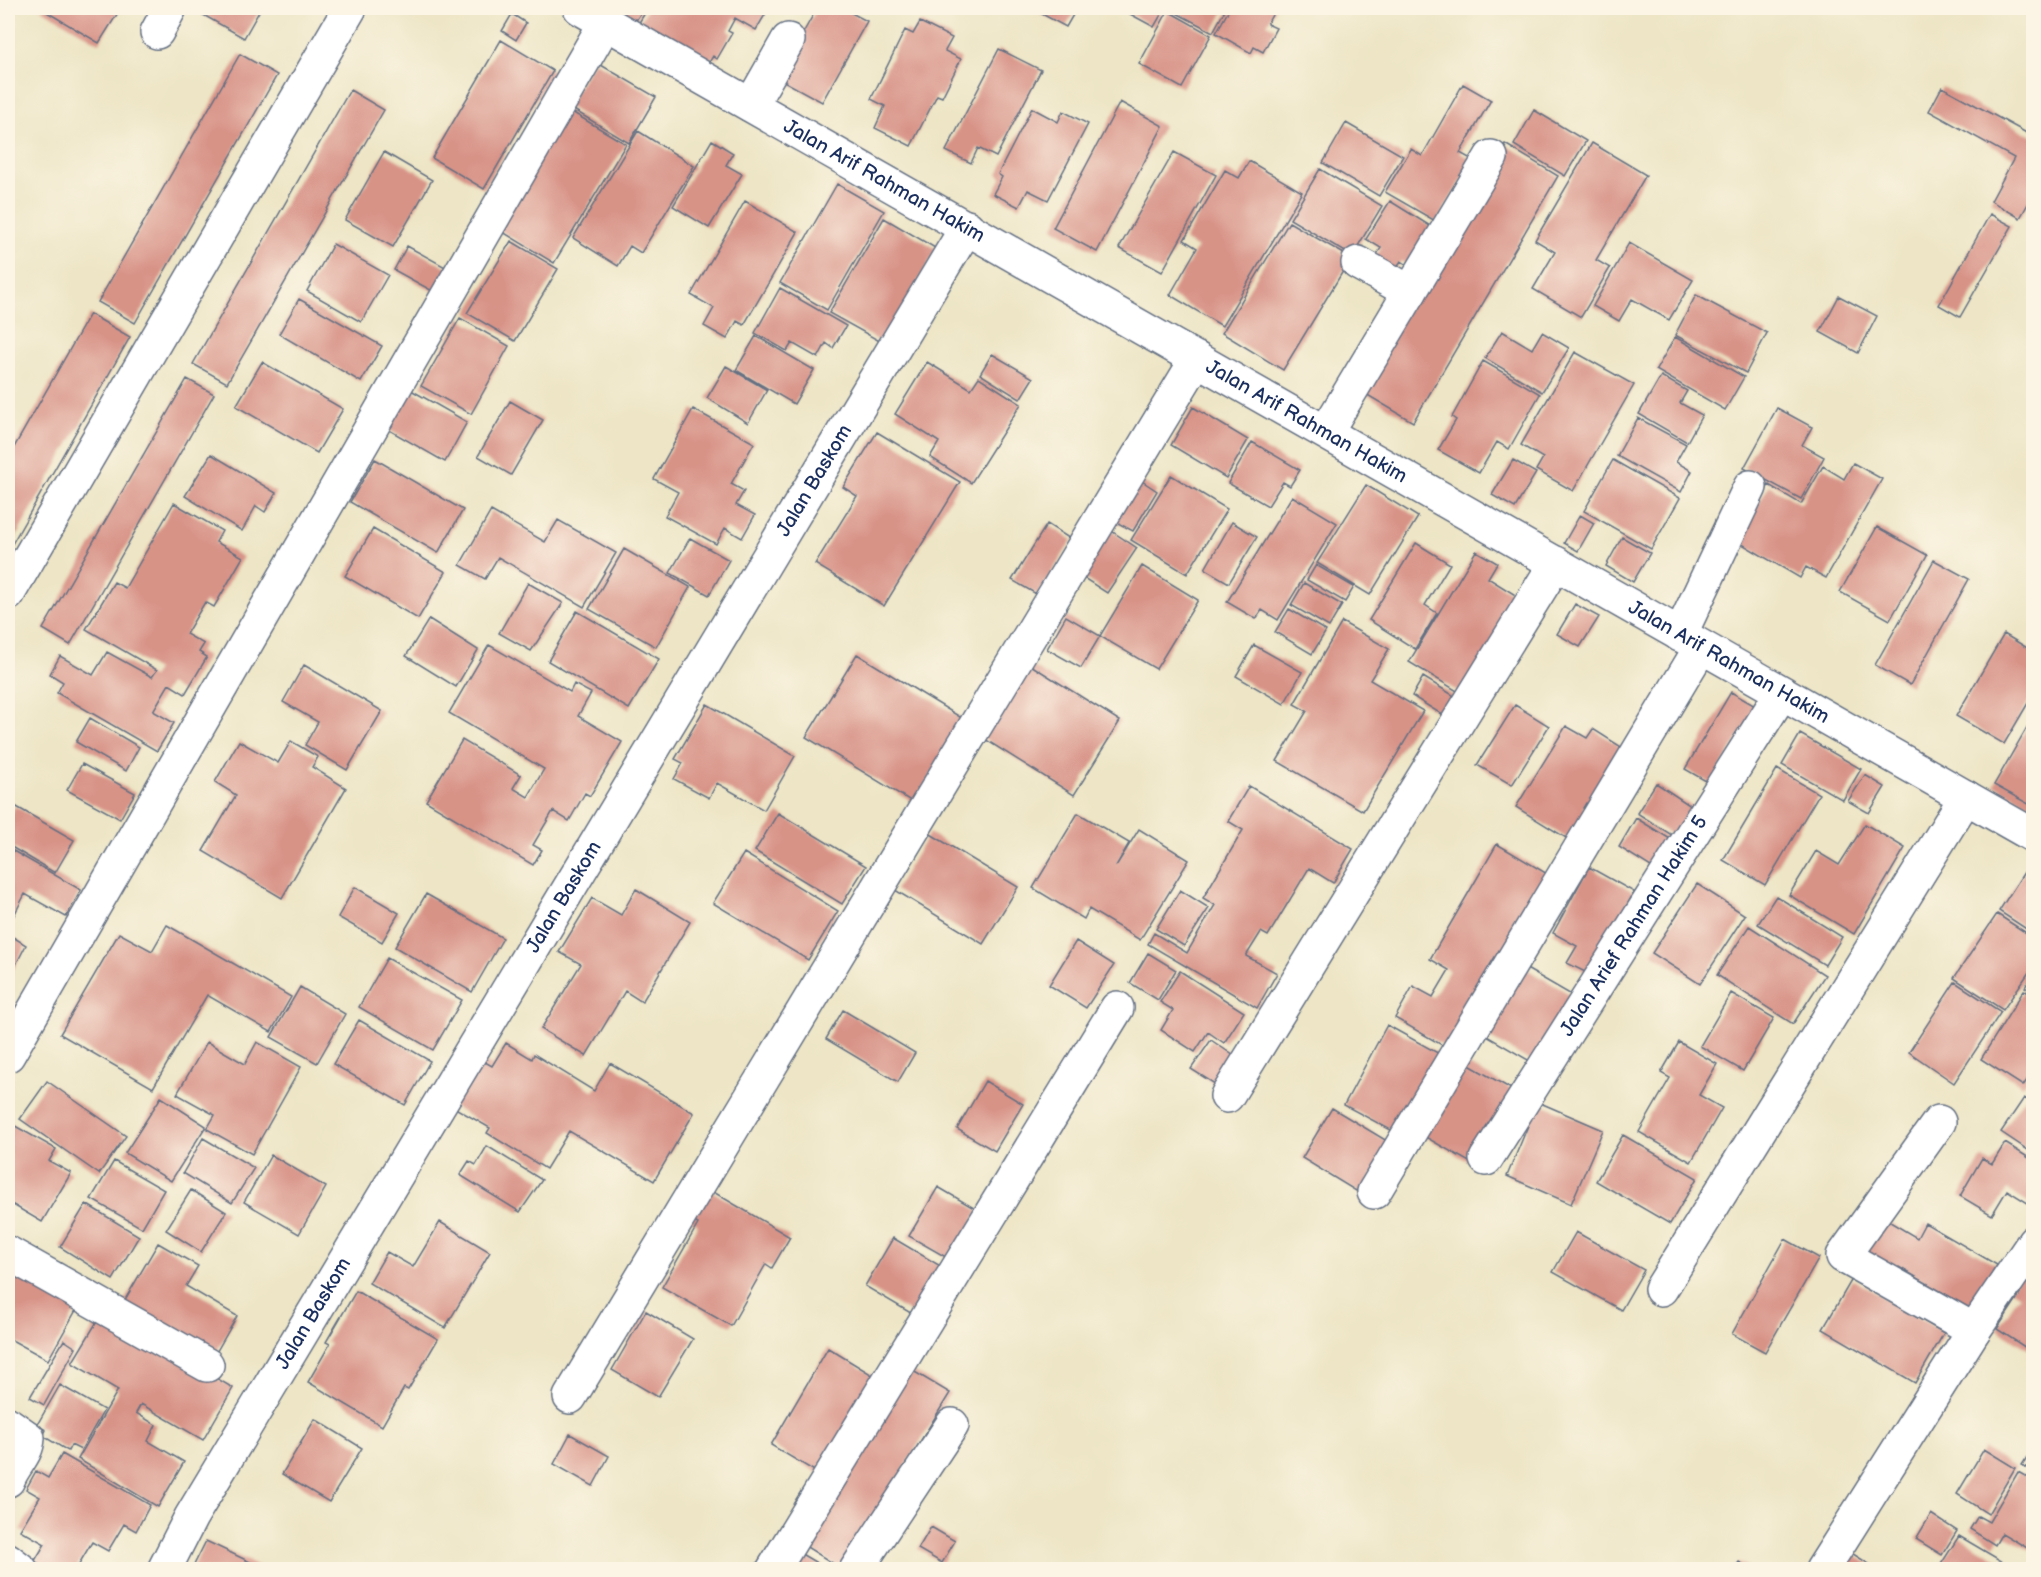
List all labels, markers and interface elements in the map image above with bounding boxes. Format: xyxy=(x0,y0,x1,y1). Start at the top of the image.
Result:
street label: Jalan Arif Rahman Hakim xyxy=(779,114,989,248)
street label: Jalan Arif Rahman Hakim xyxy=(1202,355,1411,488)
street label: Jalan Baskom xyxy=(772,420,857,541)
street label: Jalan Arif Rahman Hakim xyxy=(1624,595,1834,729)
street label: Jalan Arief Rahman Hakim 5 xyxy=(1555,811,1713,1041)
street label: Jalan Baskom xyxy=(521,837,607,957)
street label: Jalan Baskom xyxy=(271,1253,356,1374)

